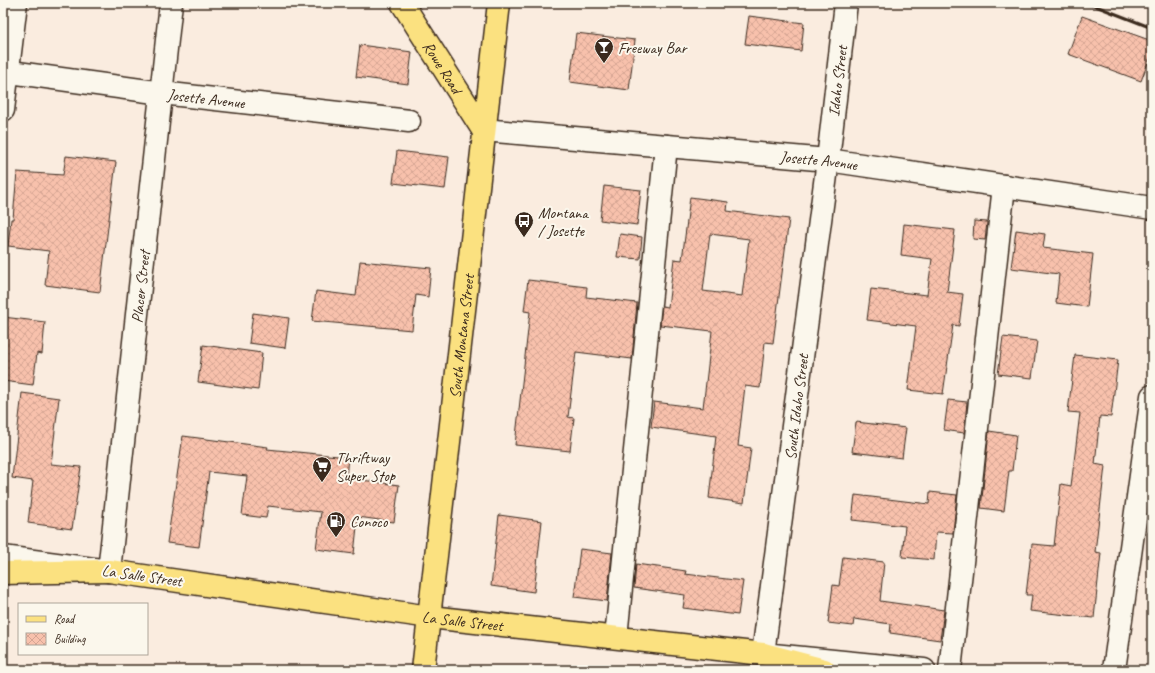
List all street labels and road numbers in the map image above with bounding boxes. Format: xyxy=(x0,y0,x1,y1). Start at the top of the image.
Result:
street label: Rowe Road xyxy=(418,38,468,100)
street label: Idaho Street xyxy=(824,43,852,117)
street label: Josette Avenue xyxy=(165,85,248,114)
street label: Josette Avenue xyxy=(778,147,860,175)
street label: Placer Street xyxy=(127,247,155,324)
street label: South Montana Street xyxy=(445,272,479,399)
street label: South Idaho Street xyxy=(781,351,814,461)
street label: La Salle Street xyxy=(101,560,185,592)
street label: La Salle Street xyxy=(421,607,505,636)

